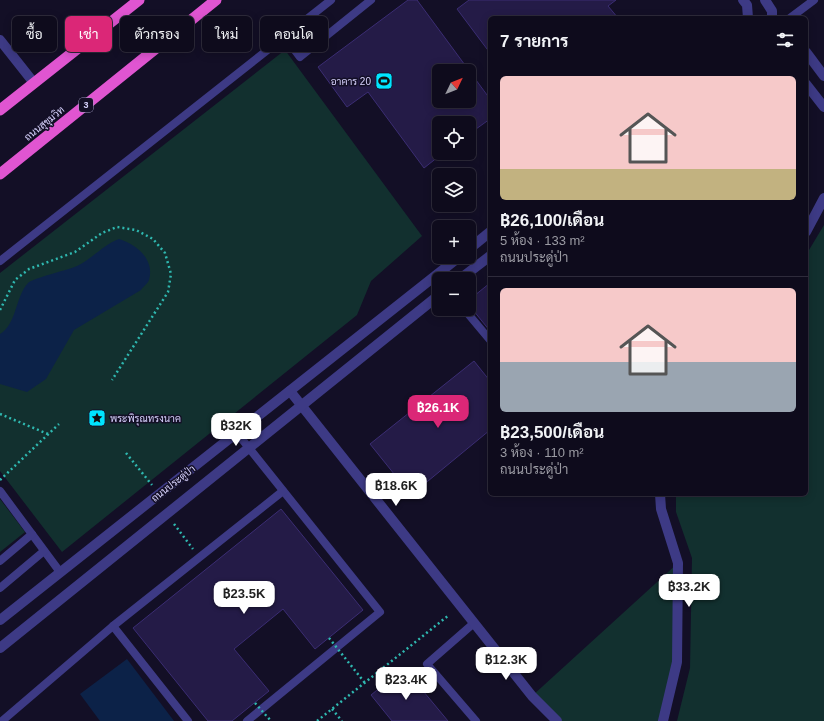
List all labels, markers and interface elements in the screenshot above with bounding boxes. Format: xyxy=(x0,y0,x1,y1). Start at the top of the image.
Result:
chip: ซื้อ xyxy=(12,16,57,52)
chip: เช่า xyxy=(65,16,112,52)
chip: ตัวกรอง xyxy=(120,16,194,52)
chip: ใหม่ xyxy=(202,16,252,52)
chip: คอนโด xyxy=(260,16,328,52)
icon: filters xyxy=(774,29,796,51)
text: 7 รายการ xyxy=(500,32,569,51)
north arrow xyxy=(432,64,476,108)
map controls xyxy=(432,64,476,316)
sports icon: อาคาร 20 xyxy=(374,71,394,91)
place label: อาคาร 20 xyxy=(331,76,371,87)
road number: 3 xyxy=(79,98,93,112)
icon: home xyxy=(612,102,684,174)
street label: ถนนสุขุมวิท xyxy=(22,104,68,144)
button: locate xyxy=(432,116,476,160)
button: layers xyxy=(432,168,476,212)
text: ฿26,100/เดือน xyxy=(500,211,604,230)
button: + xyxy=(432,220,476,264)
text: 5 ห้อง · 133 m² xyxy=(500,233,585,248)
text: ถนนประดู่ป่า xyxy=(500,250,568,265)
button: − xyxy=(432,272,476,316)
icon: home xyxy=(612,314,684,386)
pin: ฿26.1K xyxy=(405,395,471,429)
text: ฿26.1K xyxy=(417,400,459,415)
place icon: พระพิรุณทรงนาค xyxy=(87,408,107,428)
place label: พระพิรุณทรงนาค xyxy=(110,413,181,426)
pin: ฿32K xyxy=(212,413,260,447)
text: ฿32K xyxy=(220,418,252,433)
text: ฿23,500/เดือน xyxy=(500,423,604,442)
text: 3 ห้อง · 110 m² xyxy=(500,445,584,460)
street label: ถนนประดู่ป่า xyxy=(149,462,199,505)
text: ถนนประดู่ป่า xyxy=(500,462,568,477)
pin: ฿18.6K xyxy=(363,473,429,507)
text: ฿18.6K xyxy=(375,478,417,493)
pin: ฿33.2K xyxy=(656,574,722,608)
text: ฿33.2K xyxy=(668,579,710,594)
pin: ฿23.5K xyxy=(211,581,277,615)
text: ฿23.5K xyxy=(223,586,265,601)
pin: ฿12.3K xyxy=(473,647,539,681)
text: ฿12.3K xyxy=(485,652,527,667)
pin: ฿23.4K xyxy=(373,667,439,701)
text: ฿23.4K xyxy=(385,672,427,687)

